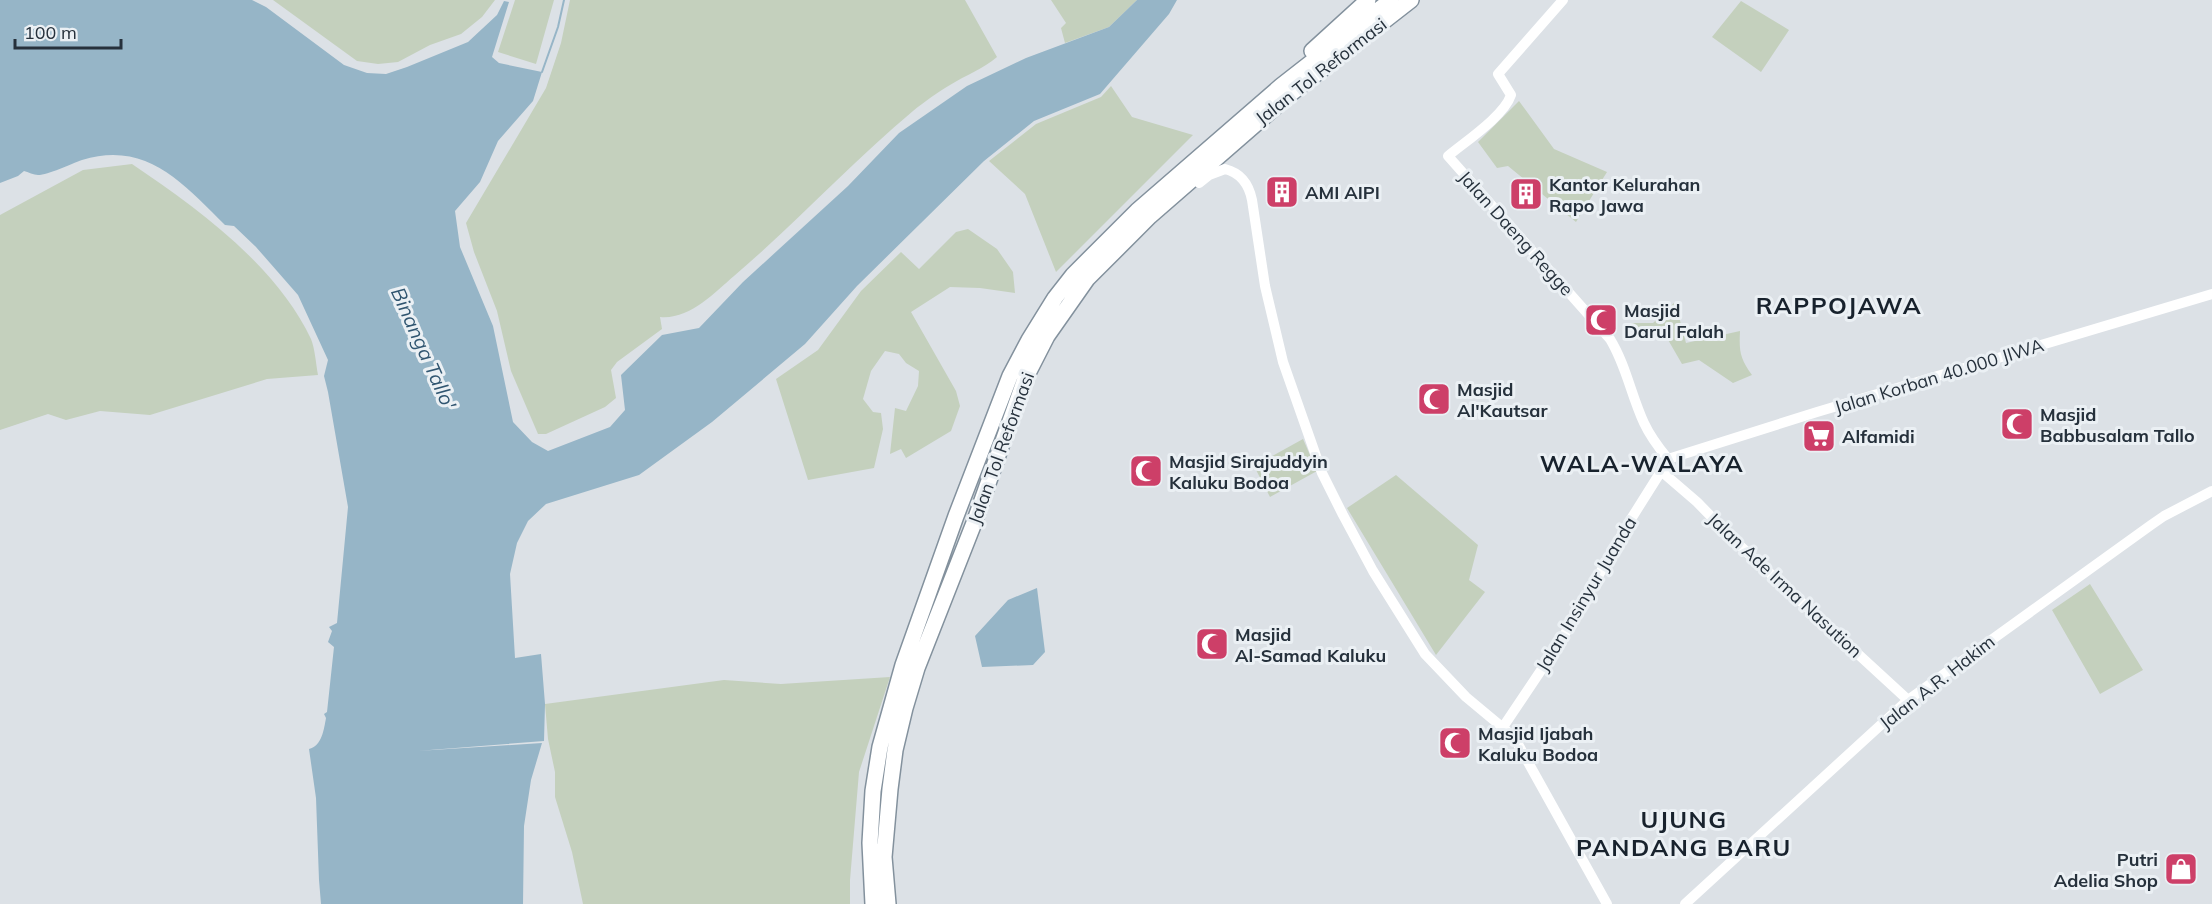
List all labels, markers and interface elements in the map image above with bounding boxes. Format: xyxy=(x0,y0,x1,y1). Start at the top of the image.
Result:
scale bar xyxy=(15,12,122,50)
street label: Jalan Tol Reformasi xyxy=(1251,13,1391,129)
text: 100 m xyxy=(24,21,77,44)
street label: Jalan Daeng Regge xyxy=(1454,166,1578,300)
place label: Kantor Kelurahan Rapo Jawa xyxy=(1549,173,1700,217)
building icon: AMI AIPI xyxy=(1264,174,1300,210)
building icon: Kantor Kelurahan Rapo Jawa xyxy=(1508,176,1544,212)
place label: AMI AIPI xyxy=(1305,181,1380,204)
water label: Binanga Tallo' xyxy=(386,283,462,413)
district label: RAPPOJAWA xyxy=(1756,290,1922,320)
place label: Masjid Darul Falah xyxy=(1624,299,1724,343)
mosque icon: Masjid Darul Falah xyxy=(1583,302,1619,338)
street label: Jalan Korban 40.000 JIWA xyxy=(1832,333,2046,419)
street label: Jalan Tol Reformasi xyxy=(963,369,1039,527)
place label: Masjid Al'Kautsar xyxy=(1457,378,1548,422)
mosque icon: Masjid Al'Kautsar xyxy=(1416,381,1452,417)
place label: Masjid Babbusalam Tallo xyxy=(2040,403,2195,447)
mosque icon: Masjid Babbusalam Tallo xyxy=(1999,406,2035,442)
supermarket icon: Alfamidi xyxy=(1801,418,1837,454)
place label: Alfamidi xyxy=(1842,425,1915,448)
district label: WALA-WALAYA xyxy=(1540,448,1744,478)
place label: Masjid Sirajuddyin Kaluku Bodoa xyxy=(1169,450,1328,494)
mosque icon: Masjid Sirajuddyin Kaluku Bodoa xyxy=(1128,453,1164,489)
street label: Jalan Ade Irma Nasution xyxy=(1703,507,1867,663)
street label: Jalan Insinyur Juanda xyxy=(1531,512,1641,676)
place label: Masjid Al-Samad Kaluku xyxy=(1235,623,1386,667)
mosque icon: Masjid Al-Samad Kaluku xyxy=(1194,626,1230,662)
street label: Jalan A.R. Hakim xyxy=(1875,630,1999,734)
place label: Masjid Ijabah Kaluku Bodoa xyxy=(1478,722,1598,766)
mosque icon: Masjid Ijabah Kaluku Bodoa xyxy=(1437,725,1473,761)
district label: UJUNG PANDANG BARU xyxy=(1576,804,1792,862)
place label: Putri Adelia Shop xyxy=(2054,848,2158,892)
shop icon: Putri Adelia Shop xyxy=(2163,851,2199,887)

